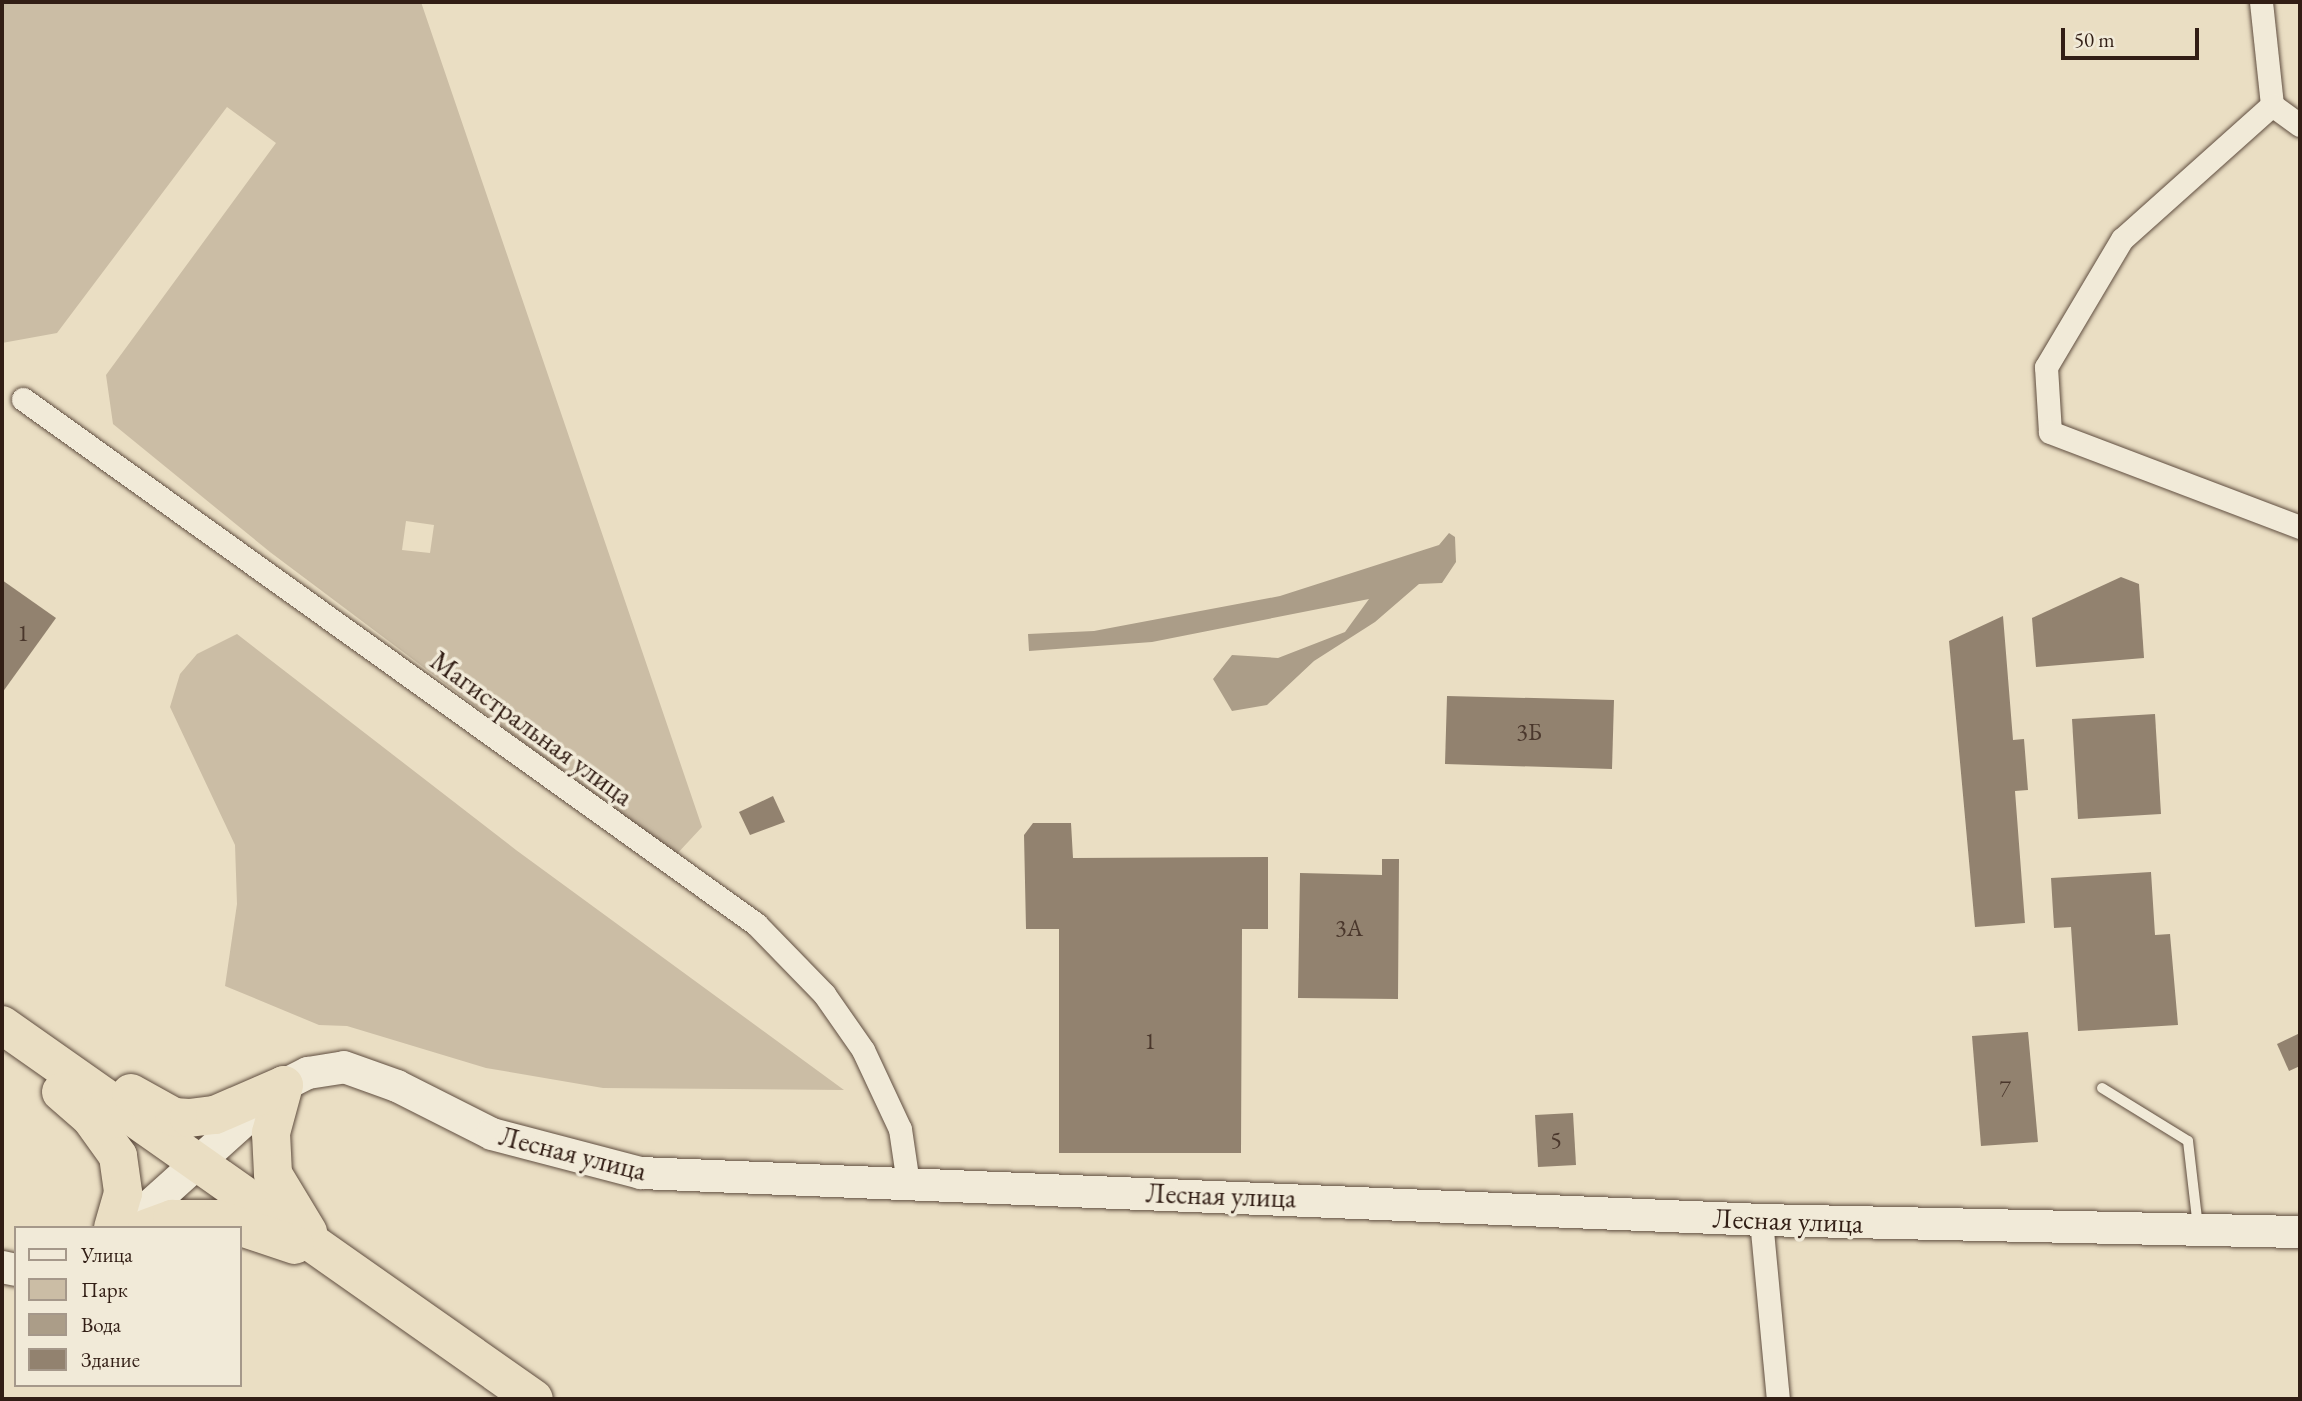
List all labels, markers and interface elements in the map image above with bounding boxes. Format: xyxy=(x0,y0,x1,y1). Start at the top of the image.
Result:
scale bar xyxy=(2064,14,2202,58)
text: 50 m xyxy=(2074,26,2115,53)
house number: 1 xyxy=(17,619,29,647)
street label: Магистральная улица xyxy=(424,643,640,813)
house number: 3Б xyxy=(1516,718,1542,746)
house number: 3А xyxy=(1335,914,1363,942)
house number: 1 xyxy=(1144,1027,1156,1055)
house number: 7 xyxy=(1999,1075,2011,1103)
street label: Лесная улица xyxy=(496,1118,650,1188)
house number: 5 xyxy=(1550,1126,1562,1154)
street label: Лесная улица xyxy=(1145,1176,1297,1214)
street label: Лесная улица xyxy=(1712,1201,1864,1239)
legend xyxy=(14,1226,242,1387)
text: Улица xyxy=(81,1241,133,1268)
text: Парк xyxy=(81,1276,128,1303)
text: Вода xyxy=(81,1311,121,1338)
text: Здание xyxy=(81,1346,140,1373)

